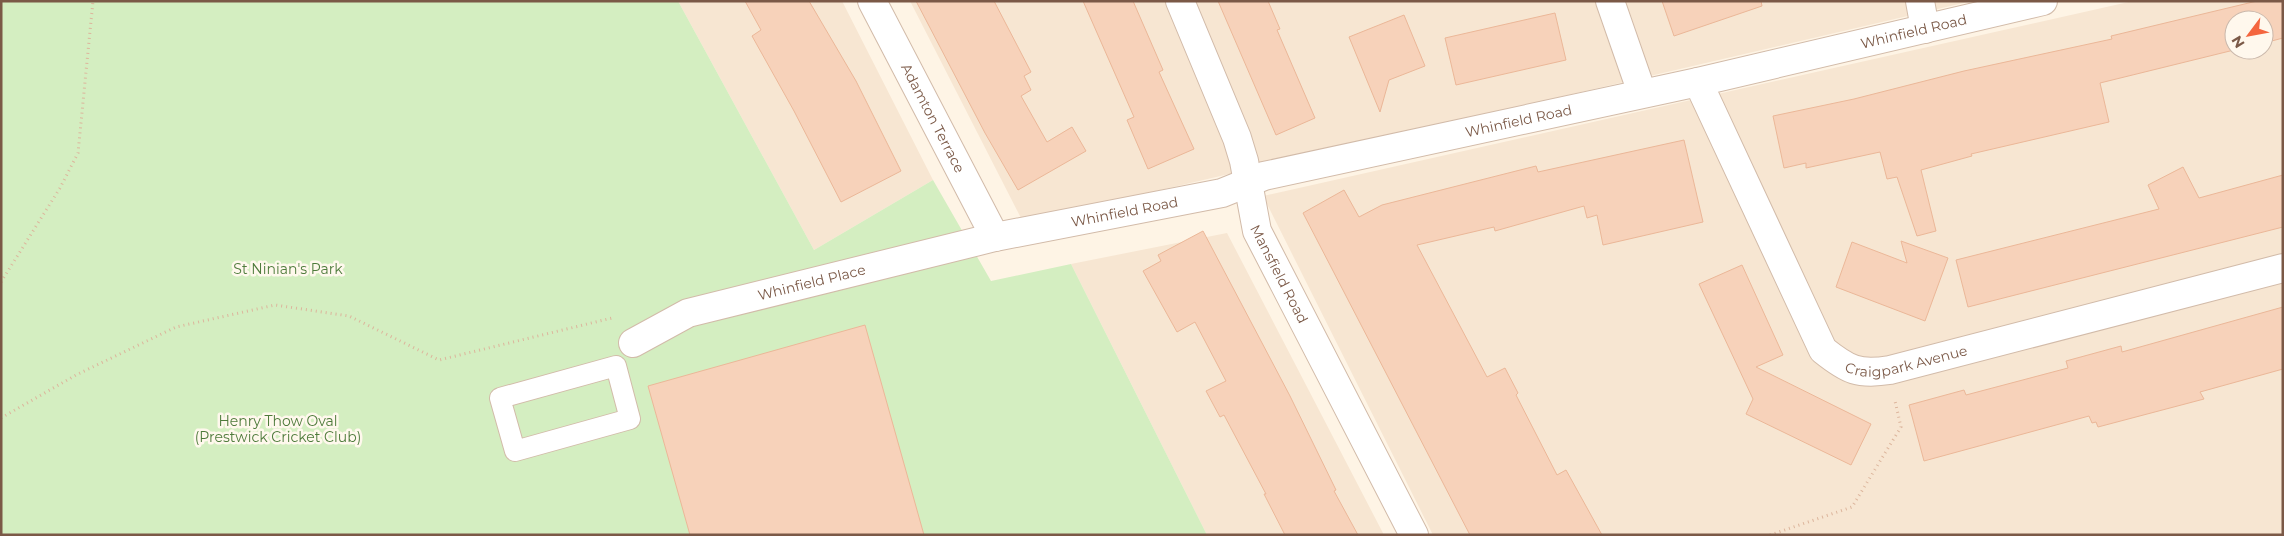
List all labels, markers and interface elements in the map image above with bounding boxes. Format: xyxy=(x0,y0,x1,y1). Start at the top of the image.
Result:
street label: Whinfield Road xyxy=(1859,10,1969,53)
north arrow xyxy=(2224,10,2274,60)
text: N xyxy=(2227,32,2249,51)
street label: Adamton Terrace xyxy=(897,60,969,176)
street label: Whinfield Road xyxy=(1464,101,1574,141)
street label: Whinfield Road xyxy=(1070,193,1180,231)
street label: Mansfield Road xyxy=(1246,222,1312,326)
park label: St Ninian's Park xyxy=(233,260,343,278)
street label: Whinfield Place xyxy=(756,260,867,304)
street label: Craigpark Avenue xyxy=(1842,341,1969,381)
park label: Henry Thow Oval (Prestwick Cricket Club) xyxy=(195,412,361,446)

